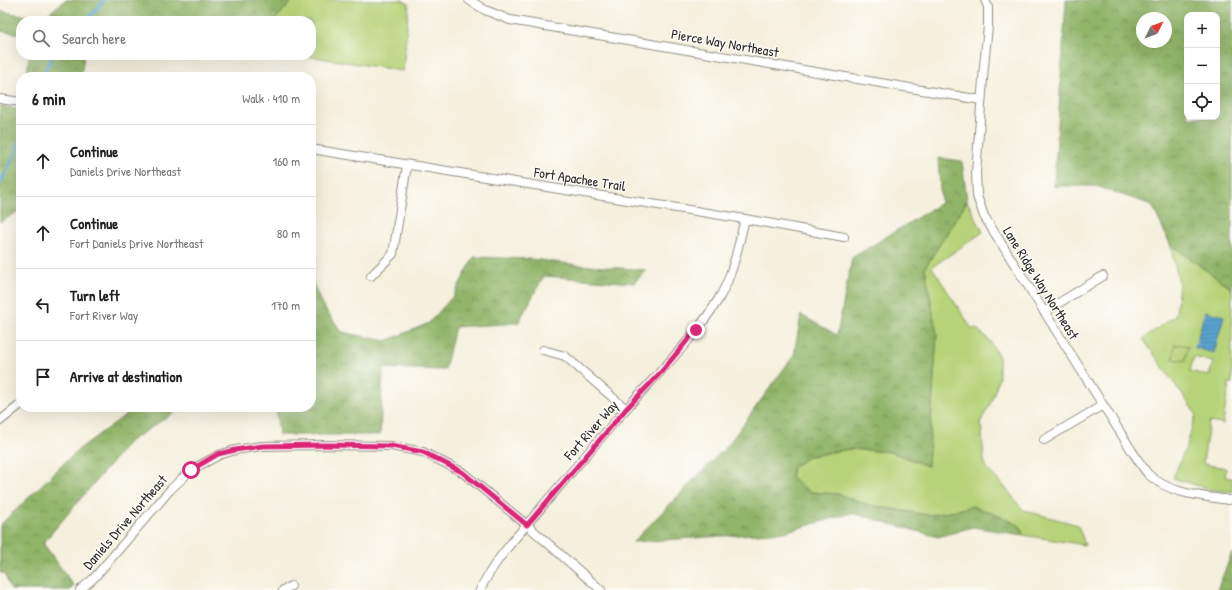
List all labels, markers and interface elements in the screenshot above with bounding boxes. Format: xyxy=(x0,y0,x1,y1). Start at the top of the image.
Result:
north arrow xyxy=(1136,12,1172,48)
map controls xyxy=(1184,12,1220,120)
button: + xyxy=(1184,12,1220,48)
search box xyxy=(16,16,316,60)
street label: Pierce Way Northeast xyxy=(670,24,780,62)
icon: search xyxy=(30,27,52,49)
text: Search here xyxy=(62,28,126,49)
button: − xyxy=(1184,48,1220,84)
button: locate xyxy=(1184,84,1220,120)
text: 6 min xyxy=(32,87,66,110)
text: Walk · 410 m xyxy=(242,89,300,107)
text: Continue xyxy=(70,141,118,162)
icon: ahead xyxy=(32,150,54,172)
text: 160 m xyxy=(272,152,300,170)
text: Daniels Drive Northeast xyxy=(70,162,181,180)
street label: Fort Apachee Trail xyxy=(532,162,628,196)
text: Continue xyxy=(70,213,118,234)
icon: ahead xyxy=(32,222,54,244)
street label: Lane Ridge Way Northeast xyxy=(998,223,1084,343)
text: 80 m xyxy=(277,224,300,242)
text: Fort Daniels Drive Northeast xyxy=(70,234,204,252)
text: Turn left xyxy=(70,285,120,306)
icon: left xyxy=(32,294,54,316)
text: 170 m xyxy=(271,296,300,314)
text: Fort River Way xyxy=(70,306,138,324)
route end xyxy=(687,321,705,339)
icon: arrive xyxy=(32,366,54,388)
text: Arrive at destination xyxy=(70,366,182,387)
street label: Fort River Way xyxy=(559,396,623,465)
route start xyxy=(182,461,200,479)
street label: Daniels Drive Northeast xyxy=(78,470,171,573)

